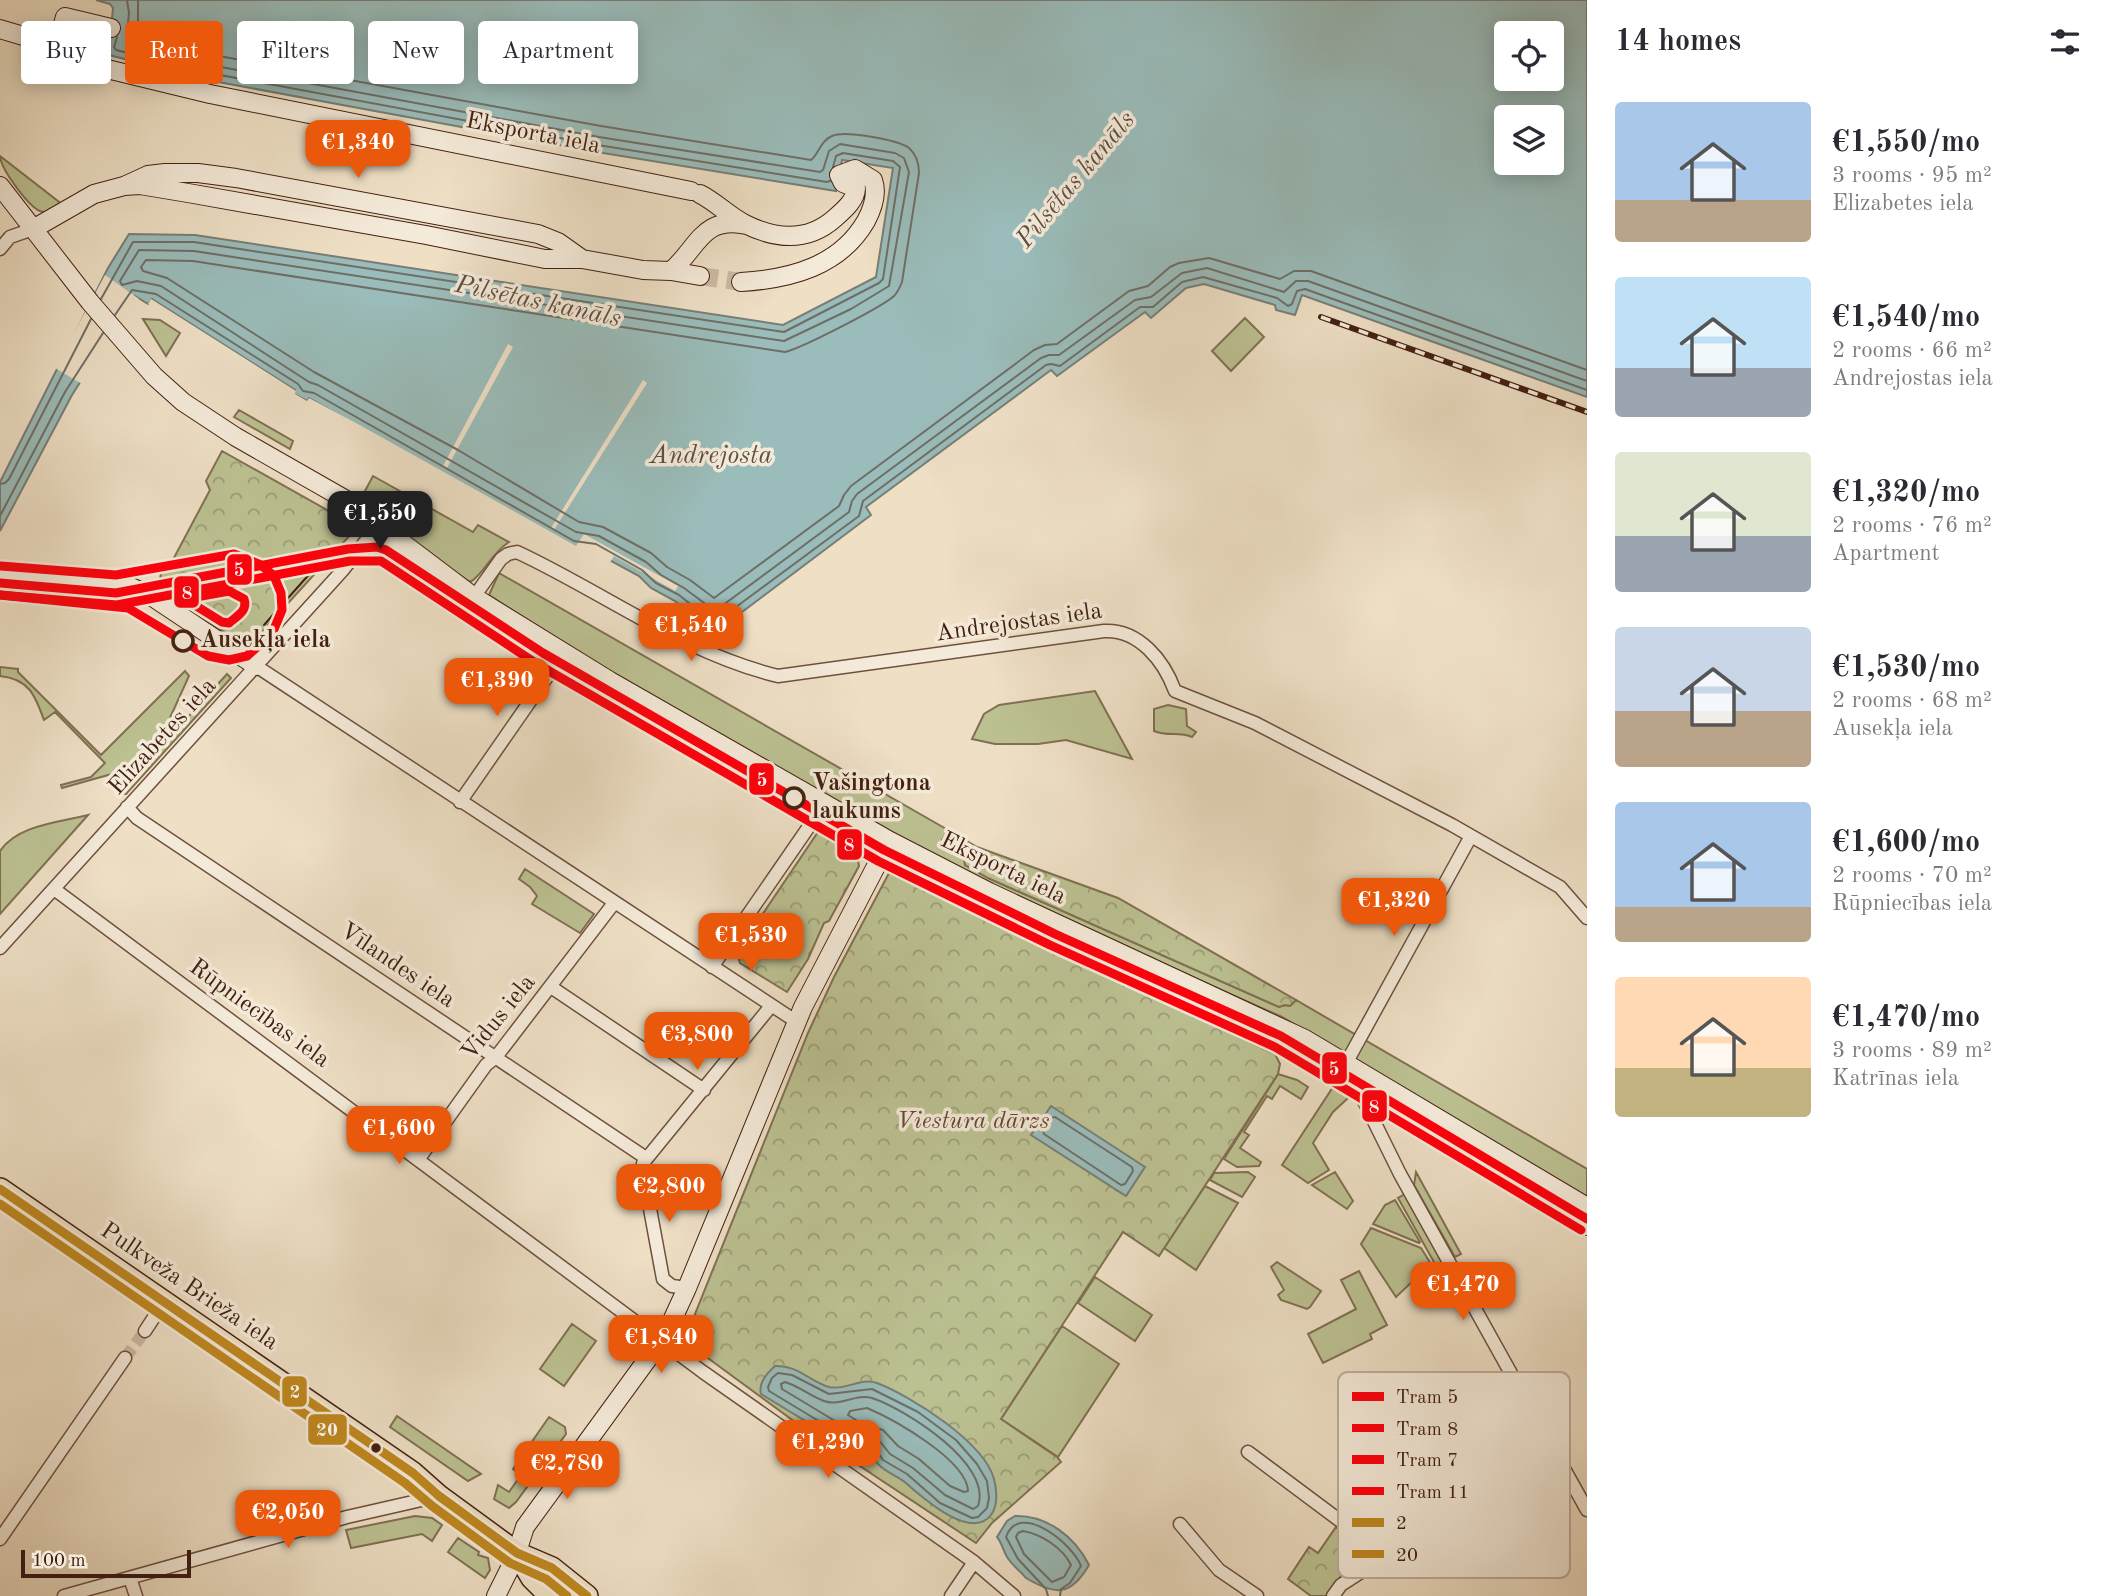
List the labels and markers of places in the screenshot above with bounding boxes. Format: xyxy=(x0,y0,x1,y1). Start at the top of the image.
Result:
pin: €1,340 xyxy=(301,120,415,180)
pin: €1,550 xyxy=(323,491,437,551)
pin: €1,540 xyxy=(634,604,748,663)
place label: Ausekļa iela xyxy=(200,629,331,654)
marker: Ausekļa iela xyxy=(172,630,194,652)
pin: €1,390 xyxy=(440,658,554,718)
place label: Vašingtona laukums xyxy=(812,772,931,824)
marker: Vašingtona laukums xyxy=(783,787,805,809)
pin: €1,320 xyxy=(1337,878,1451,938)
pin: €1,530 xyxy=(694,914,808,973)
pin: €3,800 xyxy=(640,1012,754,1072)
pin: €1,600 xyxy=(342,1106,456,1166)
pin: €2,800 xyxy=(612,1164,726,1224)
pin: €1,470 xyxy=(1406,1262,1520,1322)
pin: €1,840 xyxy=(604,1316,718,1375)
pin: €1,290 xyxy=(771,1420,885,1480)
unlabelled marker xyxy=(369,1441,383,1455)
pin: €2,780 xyxy=(510,1442,624,1501)
pin: €2,050 xyxy=(231,1490,345,1550)

